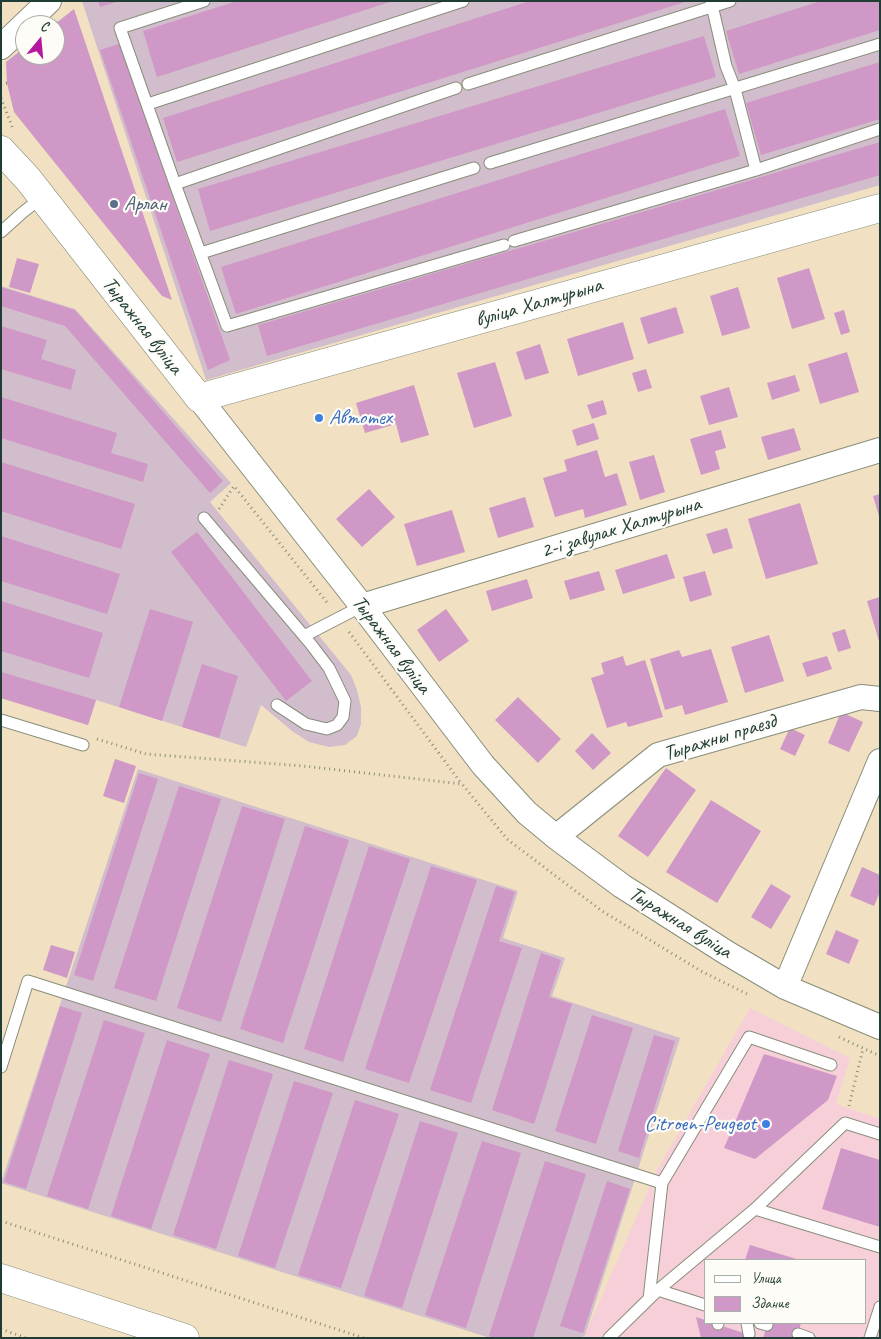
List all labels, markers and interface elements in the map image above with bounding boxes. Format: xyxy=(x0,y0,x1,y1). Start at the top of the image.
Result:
north arrow xyxy=(15,15,65,65)
text: С xyxy=(38,17,50,35)
place label: Арлан xyxy=(124,191,166,217)
marker: Арлан xyxy=(108,198,120,210)
street label: Тыражная вуліца xyxy=(96,272,188,380)
street label: вуліца Халтурына xyxy=(473,273,605,333)
place label: Автотех xyxy=(329,405,392,431)
marker: Автотех xyxy=(313,412,325,424)
street label: 2-і завулак Халтурына xyxy=(538,492,704,564)
street label: Тыражная вуліца xyxy=(346,591,436,699)
street label: Тыражны праезд xyxy=(661,709,779,767)
street label: Тыражная вуліца xyxy=(624,881,736,965)
place label: Citroen-Peugeot xyxy=(645,1111,756,1137)
marker: Citroen-Peugeot xyxy=(760,1118,772,1130)
legend xyxy=(704,1259,866,1324)
text: Улица xyxy=(751,1269,781,1288)
text: Здание xyxy=(751,1294,789,1313)

